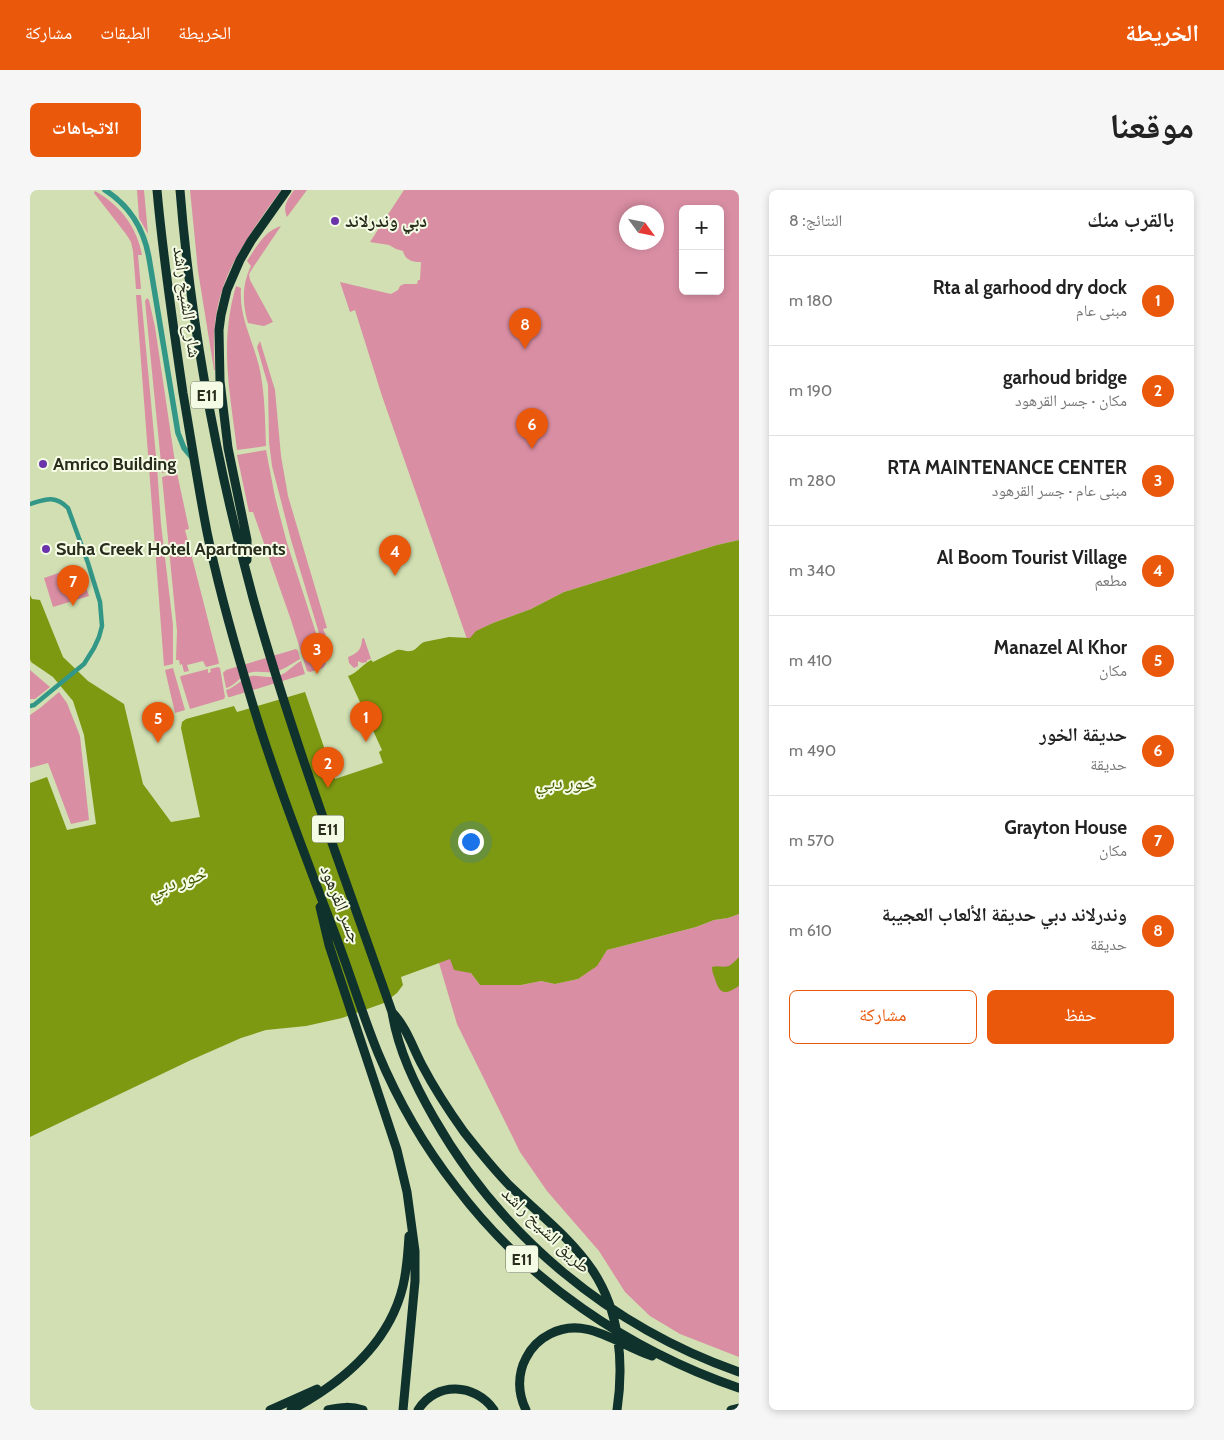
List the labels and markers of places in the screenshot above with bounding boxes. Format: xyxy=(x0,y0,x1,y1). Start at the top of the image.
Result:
place label: دبي وندرلاند xyxy=(345,210,427,235)
marker: دبي وندرلاند xyxy=(329,215,341,227)
pin: 8 xyxy=(509,308,541,349)
pin: 6 xyxy=(516,408,548,449)
place label: Amrico Building xyxy=(53,453,176,475)
marker: Amrico Building xyxy=(37,458,49,470)
pin: 4 xyxy=(379,535,411,576)
place label: Suha Creek Hotel Apartments xyxy=(56,538,286,560)
marker: Suha Creek Hotel Apartments xyxy=(40,543,52,555)
pin: 7 xyxy=(57,565,89,606)
pin: 3 xyxy=(301,633,333,674)
pin: 1 xyxy=(350,701,382,742)
pin: 5 xyxy=(142,702,174,743)
pin: 2 xyxy=(312,747,344,788)

